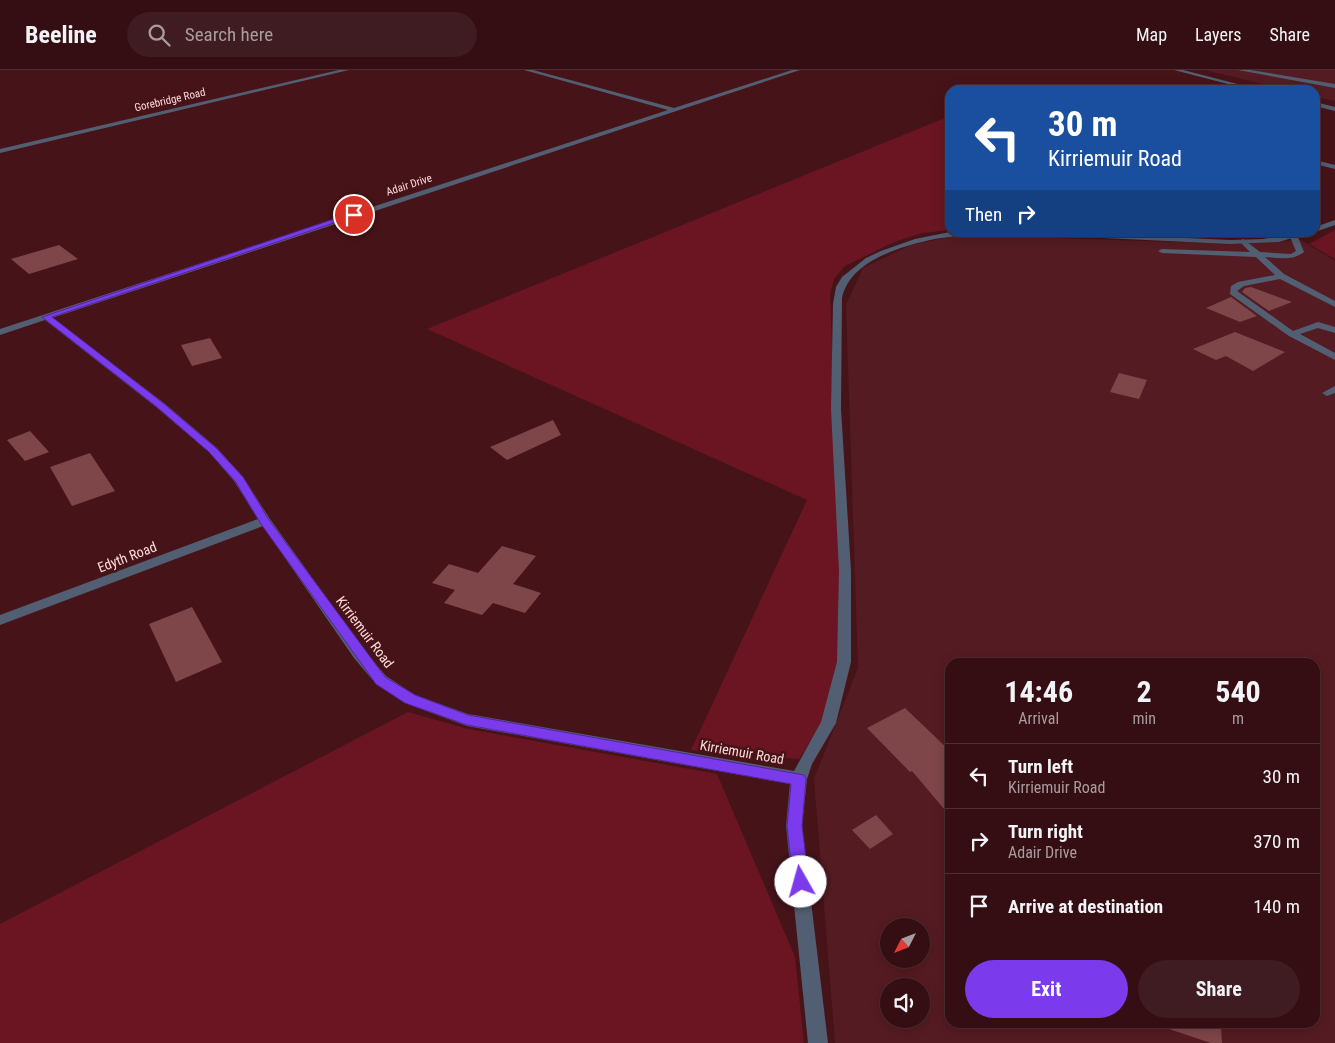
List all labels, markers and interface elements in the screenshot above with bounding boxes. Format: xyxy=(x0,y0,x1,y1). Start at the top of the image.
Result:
search box xyxy=(127,12,477,57)
text: Beeline xyxy=(25,21,97,49)
icon: search xyxy=(145,21,173,49)
text: Search here xyxy=(185,23,273,46)
text: Map xyxy=(1136,24,1167,45)
text: Layers xyxy=(1195,24,1242,45)
text: Share xyxy=(1270,24,1310,45)
street label: Gorebridge Road xyxy=(133,86,207,114)
text: 30 m xyxy=(1048,104,1117,145)
icon: left xyxy=(965,105,1030,170)
text: Kirriemuir Road xyxy=(1048,146,1182,171)
street label: Adair Drive xyxy=(384,171,434,199)
pin xyxy=(333,194,375,236)
icon: right xyxy=(1012,200,1040,228)
icon: arrive xyxy=(340,201,368,229)
text: Then xyxy=(965,203,1002,226)
street label: Edyth Road xyxy=(95,538,159,576)
street label: Kirriemuir Road xyxy=(333,593,397,671)
text: 14:46 xyxy=(1004,674,1073,709)
text: 2 xyxy=(1137,674,1152,709)
text: 540 xyxy=(1215,674,1261,709)
text: Arrival xyxy=(1018,709,1059,728)
text: min xyxy=(1132,709,1156,728)
text: m xyxy=(1232,709,1244,728)
street label: Kirriemuir Road xyxy=(699,737,785,767)
text: Turn left xyxy=(1008,755,1073,778)
icon: left xyxy=(965,762,993,790)
text: 30 m xyxy=(1263,765,1300,788)
text: Kirriemuir Road xyxy=(1008,778,1105,797)
text: Turn right xyxy=(1008,820,1083,843)
icon: right xyxy=(965,827,993,855)
text: 370 m xyxy=(1253,830,1300,853)
text: Adair Drive xyxy=(1008,843,1077,862)
position arrow xyxy=(774,855,826,907)
icon: arrive xyxy=(965,892,993,920)
text: Arrive at destination xyxy=(1008,895,1163,918)
text: 140 m xyxy=(1253,895,1300,918)
north arrow xyxy=(880,918,930,968)
map controls xyxy=(880,918,930,1028)
button: Exit xyxy=(965,960,1128,1018)
button: Share xyxy=(1138,960,1300,1018)
button: sound xyxy=(880,978,930,1028)

